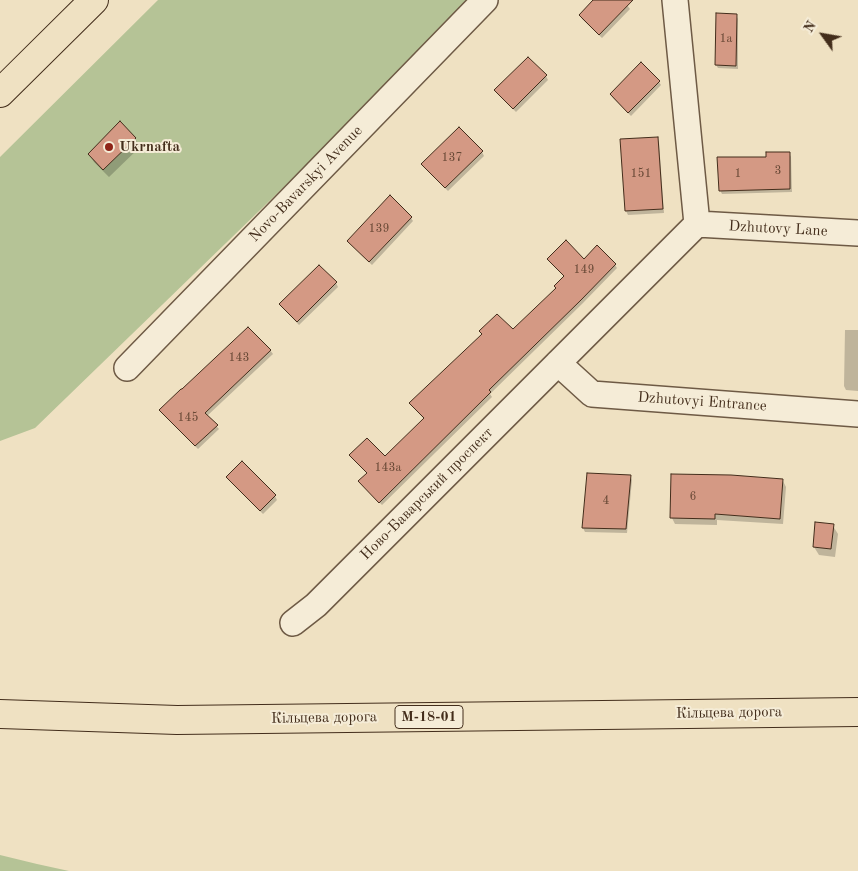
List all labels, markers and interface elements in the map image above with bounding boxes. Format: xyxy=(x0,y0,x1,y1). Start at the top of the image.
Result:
north arrow xyxy=(798,10,848,60)
text: N xyxy=(802,19,819,35)
house number: 1а xyxy=(720,32,732,46)
street label: Novo-Bavarskyi Avenue xyxy=(246,122,366,246)
place label: Ukrnafta xyxy=(119,138,180,156)
marker: Ukrnafta xyxy=(103,141,115,153)
house number: 137 xyxy=(442,151,462,165)
house number: 3 xyxy=(775,164,781,178)
house number: 151 xyxy=(631,167,651,181)
house number: 1 xyxy=(735,167,741,181)
street label: Dzhutovy Lane xyxy=(728,217,828,241)
house number: 139 xyxy=(369,222,389,236)
house number: 149 xyxy=(574,263,594,277)
house number: 143 xyxy=(229,351,249,365)
street label: Dzhutovyi Entrance xyxy=(637,389,767,415)
house number: 145 xyxy=(178,411,198,425)
street label: Ново-Баварський проспект xyxy=(357,424,497,564)
house number: 143а xyxy=(375,461,401,475)
house number: 6 xyxy=(690,490,696,504)
house number: 4 xyxy=(603,494,609,508)
street label: Кільцева дорога xyxy=(676,703,782,723)
road number: М-18-01 xyxy=(395,706,463,729)
street label: Кільцева дорога xyxy=(271,708,377,728)

